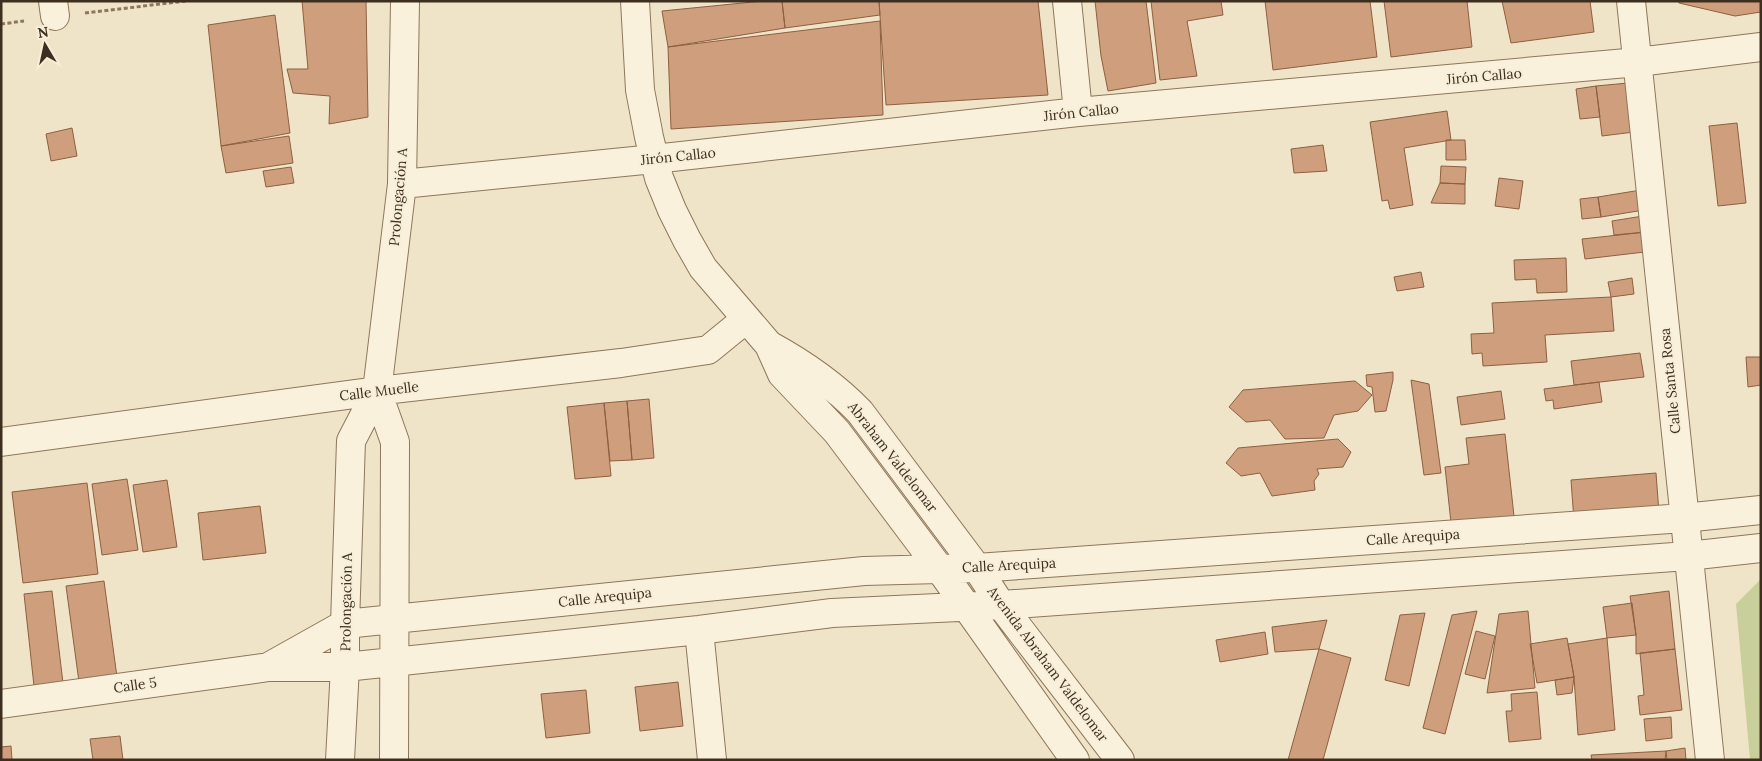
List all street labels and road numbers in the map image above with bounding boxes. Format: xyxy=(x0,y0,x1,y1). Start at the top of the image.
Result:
street label: Jirón Callao xyxy=(1445,64,1522,88)
street label: Jirón Callao xyxy=(1042,99,1119,125)
street label: Jirón Callao xyxy=(639,143,716,169)
street label: Prolongación A xyxy=(385,147,411,247)
street label: Calle Santa Rosa xyxy=(1655,327,1685,435)
street label: Calle Muelle xyxy=(338,377,420,405)
street label: Abraham Valdelomar xyxy=(844,397,942,516)
street label: Calle Arequipa xyxy=(1365,525,1461,549)
street label: Prolongación A xyxy=(336,552,356,651)
street label: Calle Arequipa xyxy=(962,554,1056,576)
street label: Avenida Abraham Valdelomar xyxy=(983,582,1112,745)
street label: Calle Arequipa xyxy=(557,583,653,611)
street label: Calle 5 xyxy=(112,673,158,697)

